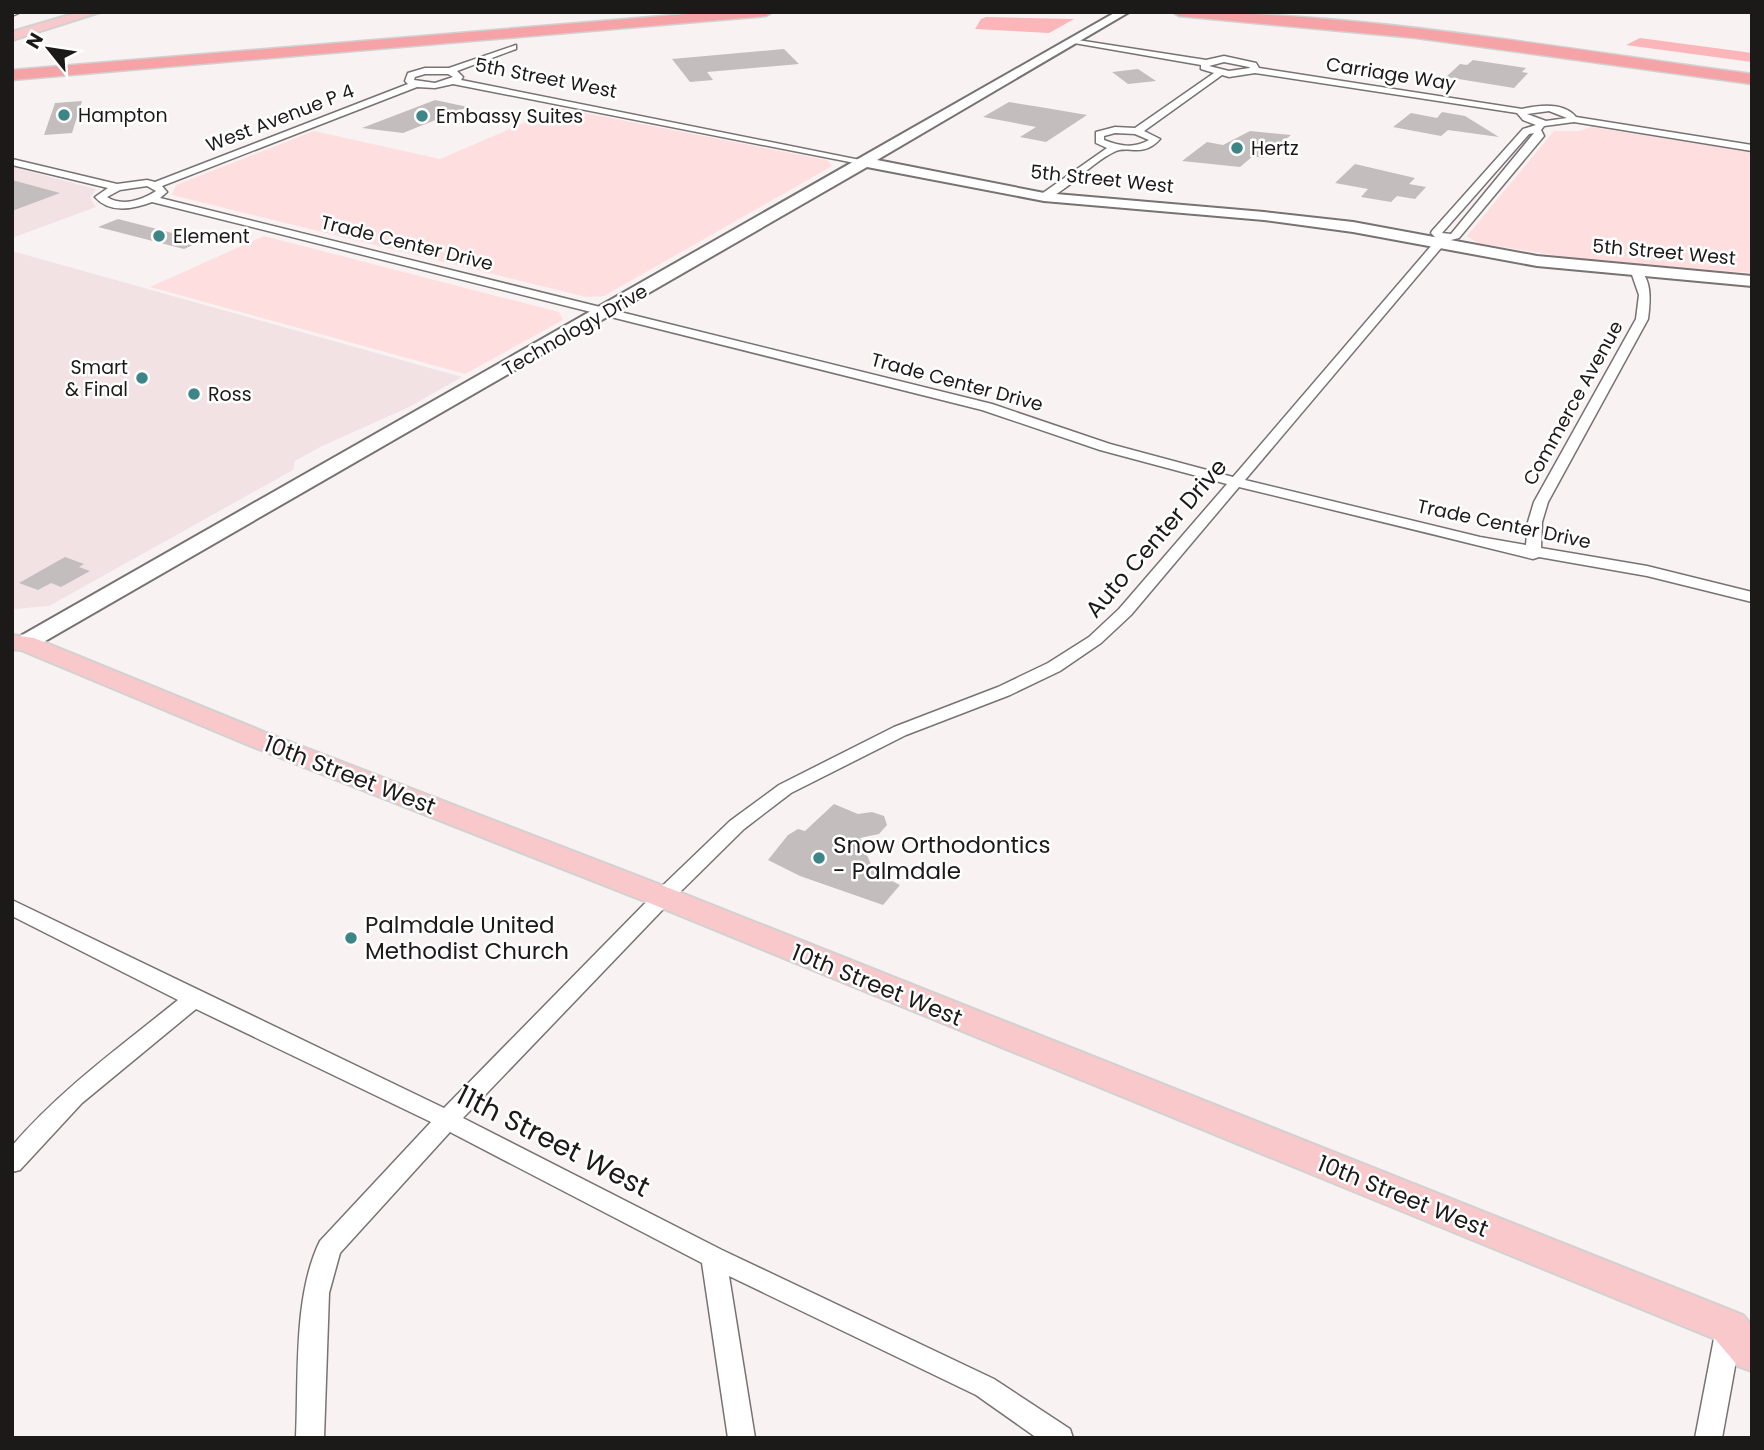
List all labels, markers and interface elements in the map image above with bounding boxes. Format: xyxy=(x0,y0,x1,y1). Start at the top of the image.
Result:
north arrow xyxy=(14,14,84,84)
text: N xyxy=(19,28,50,54)
street label: Carriage Way xyxy=(1324,50,1458,98)
street label: 5th Street West xyxy=(473,51,619,105)
street label: West Avenue P 4 xyxy=(202,77,358,159)
place label: Hampton xyxy=(78,102,168,129)
place label: Embassy Suites xyxy=(436,103,583,130)
marker: Hampton xyxy=(56,107,72,123)
marker: Embassy Suites xyxy=(414,108,430,124)
place label: Hertz xyxy=(1251,135,1299,162)
marker: Hertz xyxy=(1229,140,1245,156)
street label: 5th Street West xyxy=(1029,158,1175,200)
street label: Trade Center Drive xyxy=(318,208,496,278)
place label: Element xyxy=(173,223,250,250)
marker: Element xyxy=(151,228,167,244)
street label: 5th Street West xyxy=(1591,232,1737,272)
street label: Technology Drive xyxy=(498,278,652,382)
street label: Commerce Avenue xyxy=(1516,316,1630,490)
street label: Trade Center Drive xyxy=(868,346,1046,418)
place label: Smart & Final xyxy=(65,354,128,403)
marker: Smart & Final xyxy=(134,370,150,386)
place label: Ross xyxy=(208,381,252,408)
marker: Ross xyxy=(186,386,202,402)
street label: Auto Center Drive xyxy=(1078,452,1234,624)
street label: Trade Center Drive xyxy=(1415,492,1593,556)
street label: 10th Street West xyxy=(259,728,441,822)
place label: Snow Orthodontics - Palmdale xyxy=(833,829,1050,887)
marker: Snow Orthodontics - Palmdale xyxy=(811,850,827,866)
place label: Palmdale United Methodist Church xyxy=(365,909,569,967)
marker: Palmdale United Methodist Church xyxy=(343,930,359,946)
street label: 10th Street West xyxy=(787,936,967,1034)
street label: 11th Street West xyxy=(449,1075,657,1207)
street label: 10th Street West xyxy=(1313,1147,1493,1245)

